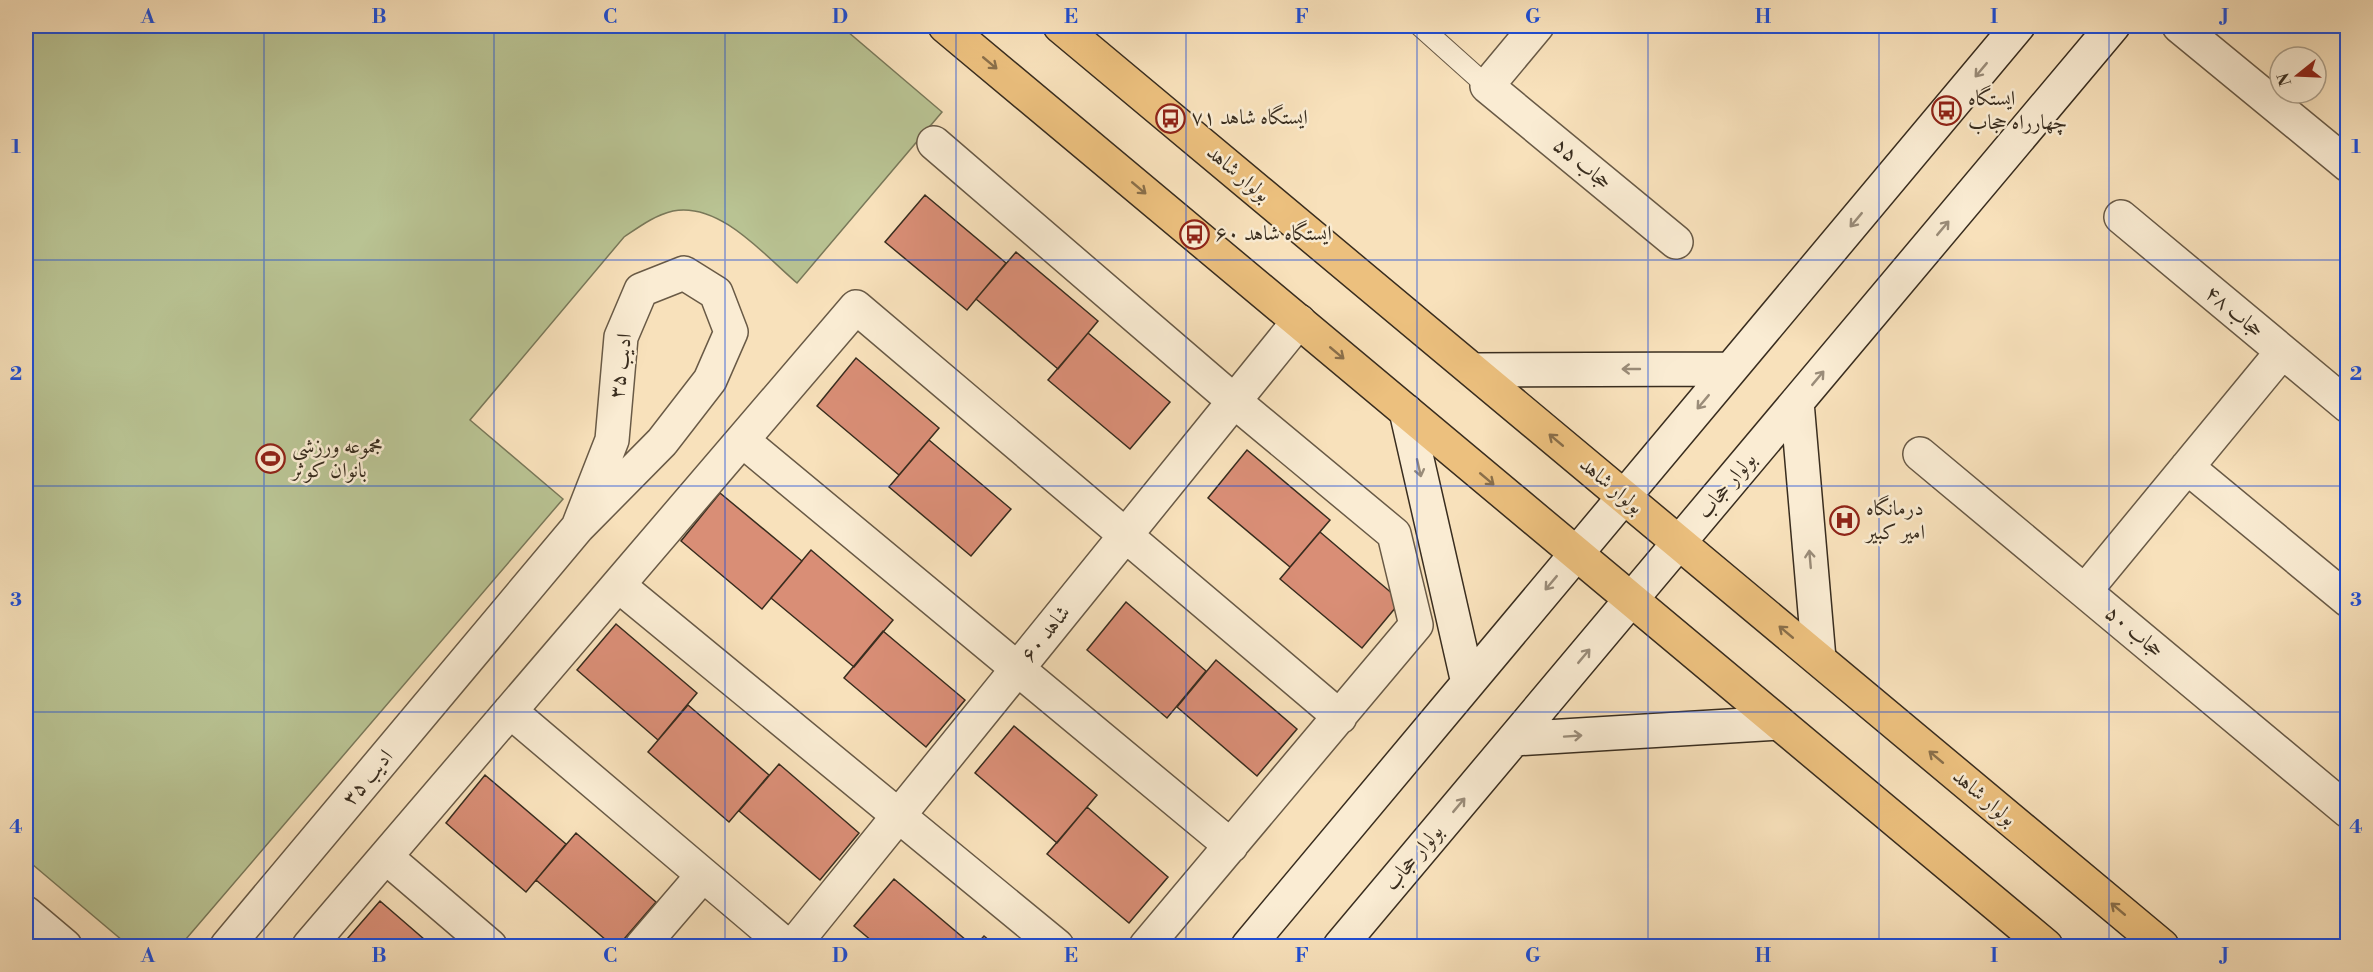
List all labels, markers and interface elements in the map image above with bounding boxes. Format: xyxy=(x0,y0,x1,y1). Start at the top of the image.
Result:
text: A xyxy=(140,5,156,30)
text: B xyxy=(371,5,387,30)
text: C xyxy=(603,5,617,30)
text: D xyxy=(832,5,848,30)
text: E xyxy=(1064,5,1078,30)
text: F xyxy=(1295,5,1309,30)
text: G xyxy=(1525,5,1541,30)
text: H xyxy=(1755,5,1772,30)
text: I xyxy=(1990,5,1998,30)
text: J xyxy=(2218,5,2229,30)
north arrow xyxy=(2268,45,2328,105)
one-way arrow xyxy=(981,56,997,69)
one-way arrow xyxy=(1974,62,1987,78)
text: N xyxy=(2273,70,2296,88)
place label: ایستگاه چهارراه حجاب xyxy=(1968,85,2067,136)
bus stop icon: ایستگاه چهارراه حجاب xyxy=(1931,95,1963,127)
bus stop icon: ایستگاه شاهد ۷۱ xyxy=(1154,102,1186,134)
place label: ایستگاه شاهد ۷۱ xyxy=(1191,104,1308,131)
street label: حجاب ۵۵ xyxy=(1548,132,1616,196)
text: 1 xyxy=(11,135,21,160)
text: 1 xyxy=(2351,135,2361,160)
street label: بولوار شاهد xyxy=(1201,140,1275,208)
one-way arrow xyxy=(1131,181,1146,195)
one-way arrow xyxy=(1849,212,1862,228)
bus stop icon: ایستگاه شاهد ۶۰ xyxy=(1178,218,1210,250)
place label: ایستگاه شاهد ۶۰ xyxy=(1215,220,1332,247)
one-way arrow xyxy=(1936,221,1950,236)
street label: حجاب ۴۸ xyxy=(2200,280,2268,344)
street label: ادیب ۳۵ xyxy=(604,332,638,400)
one-way arrow xyxy=(1329,347,1345,360)
text: 2 xyxy=(10,362,22,387)
text: 2 xyxy=(2350,362,2362,387)
one-way arrow xyxy=(1621,363,1641,375)
one-way arrow xyxy=(1811,370,1824,386)
one-way arrow xyxy=(1697,394,1710,410)
one-way arrow xyxy=(1548,433,1564,446)
place label: مجموعه ورزشی بانوان کوثر xyxy=(290,434,383,484)
sports icon: مجموعه ورزشی بانوان کوثر xyxy=(255,443,287,475)
street label: بولوار حجاب xyxy=(1692,448,1762,524)
street label: بولوار شاهد xyxy=(1574,452,1648,520)
one-way arrow xyxy=(1413,458,1425,477)
one-way arrow xyxy=(1479,472,1495,485)
place label: درمانگاه امیر کبیر xyxy=(1864,495,1925,546)
hospital icon: درمانگاه امیر کبیر xyxy=(1829,505,1861,537)
one-way arrow xyxy=(1805,550,1816,570)
one-way arrow xyxy=(1545,575,1558,591)
text: 3 xyxy=(10,588,22,613)
text: 3 xyxy=(2350,588,2362,613)
street label: حجاب ۵۰ xyxy=(2100,600,2168,664)
street label: شاهد ۶۰ xyxy=(1015,601,1077,667)
one-way arrow xyxy=(1779,625,1794,639)
one-way arrow xyxy=(1578,648,1591,664)
one-way arrow xyxy=(1562,730,1582,741)
street label: ادیب ۳۵ xyxy=(337,745,399,811)
one-way arrow xyxy=(1929,750,1944,764)
street label: بولوار شاهد xyxy=(1947,764,2021,832)
one-way arrow xyxy=(1452,798,1466,813)
text: 4 xyxy=(9,815,23,840)
text: 4 xyxy=(2349,815,2363,840)
street label: بولوار حجاب xyxy=(1379,820,1449,896)
one-way arrow xyxy=(2111,902,2126,916)
text: A xyxy=(140,944,156,969)
text: B xyxy=(371,944,387,969)
text: C xyxy=(603,944,617,969)
text: D xyxy=(832,944,848,969)
text: E xyxy=(1064,944,1078,969)
text: F xyxy=(1295,944,1309,969)
text: G xyxy=(1525,944,1541,969)
text: H xyxy=(1755,944,1772,969)
text: I xyxy=(1990,944,1998,969)
text: J xyxy=(2218,944,2229,969)

